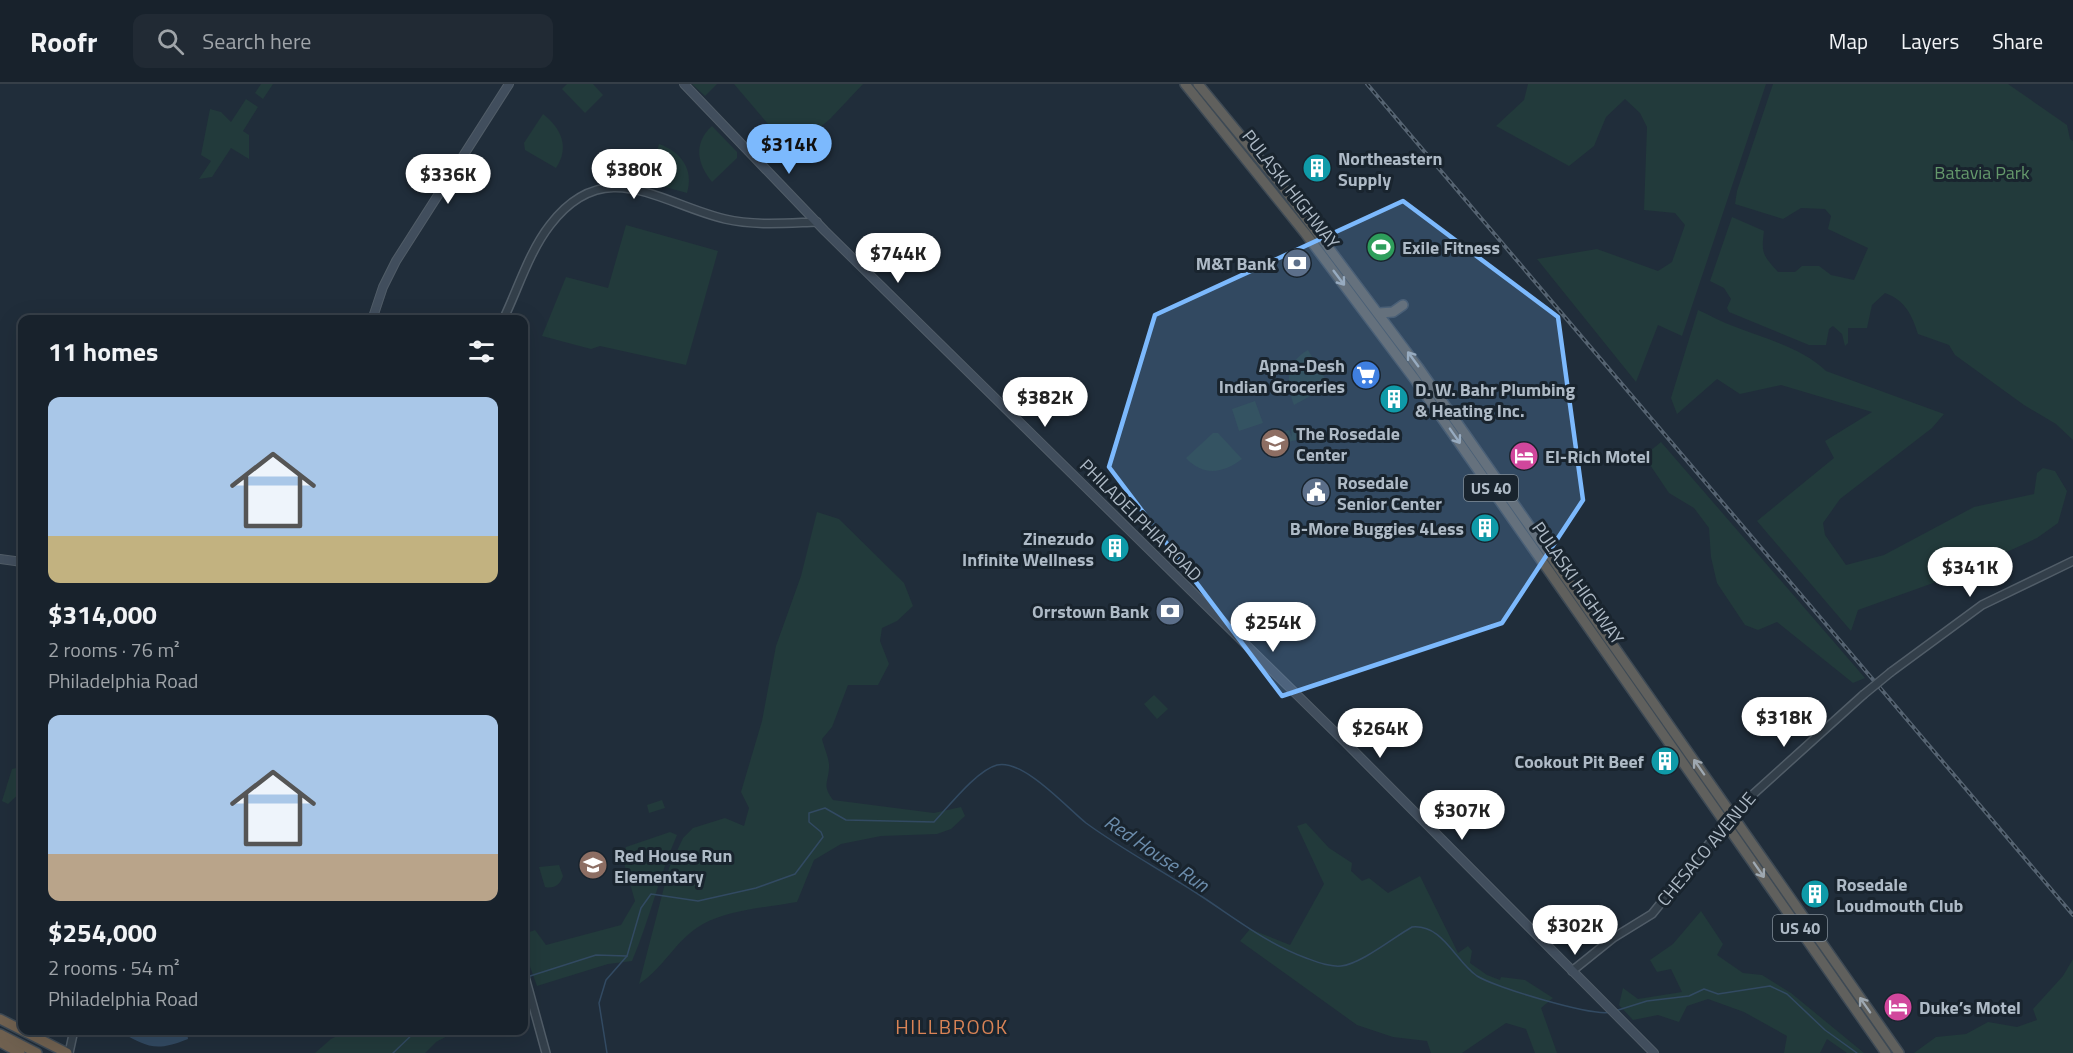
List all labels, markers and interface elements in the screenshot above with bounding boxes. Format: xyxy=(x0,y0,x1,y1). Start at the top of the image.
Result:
search box xyxy=(133,14,553,68)
text: Roofr xyxy=(30,20,97,63)
text: Search here xyxy=(202,24,311,58)
icon: search xyxy=(154,25,187,58)
text: Map xyxy=(1829,25,1868,57)
text: Layers xyxy=(1901,25,1959,57)
text: Share xyxy=(1992,25,2043,57)
pin: $314K xyxy=(747,124,831,175)
street label: PULASKI HIGHWAY xyxy=(1236,124,1346,255)
text: $314K xyxy=(761,128,817,159)
place label: Northeastern Supply xyxy=(1338,145,1442,193)
pin: $380K xyxy=(592,149,676,200)
building icon: Northeastern Supply xyxy=(1301,152,1333,184)
text: $380K xyxy=(606,153,662,184)
pin: $336K xyxy=(406,154,490,205)
text: $336K xyxy=(420,158,476,189)
park label: Batavia Park xyxy=(1934,159,2030,186)
sports icon: Exile Fitness xyxy=(1365,231,1397,263)
pin: $744K xyxy=(856,233,940,284)
place label: Exile Fitness xyxy=(1402,234,1500,261)
text: $744K xyxy=(870,237,926,268)
bank icon: M&T Bank xyxy=(1281,247,1313,279)
place label: M&T Bank xyxy=(1196,250,1277,277)
one-way arrow xyxy=(1333,269,1346,285)
text: 11 homes xyxy=(48,332,158,371)
icon: filters xyxy=(465,335,498,368)
place label: Apna-Desh Indian Groceries xyxy=(1219,352,1345,400)
one-way arrow xyxy=(1407,352,1419,368)
supermarket icon: Apna-Desh Indian Groceries xyxy=(1350,359,1382,391)
place label: D. W. Bahr Plumbing & Heating Inc. xyxy=(1415,376,1576,424)
pin: $382K xyxy=(1003,377,1087,428)
text: $382K xyxy=(1017,381,1073,412)
building icon: D. W. Bahr Plumbing & Heating Inc. xyxy=(1378,383,1410,415)
place label: The Rosedale Center xyxy=(1296,420,1400,468)
school or university icon: The Rosedale Center xyxy=(1259,427,1291,459)
one-way arrow xyxy=(1449,427,1461,443)
icon: home xyxy=(219,436,327,544)
hotel icon: El-Rich Motel xyxy=(1508,440,1540,472)
place label: El-Rich Motel xyxy=(1545,443,1650,470)
street label: PHILADELPHIA ROAD xyxy=(1074,453,1208,587)
place label: Rosedale Senior Center xyxy=(1337,469,1442,517)
road number: US 40 xyxy=(1464,475,1518,501)
public building icon: Rosedale Senior Center xyxy=(1300,476,1332,508)
building icon: B-More Buggies 4Less xyxy=(1469,512,1501,544)
place label: B-More Buggies 4Less xyxy=(1290,515,1464,542)
street label: PULASKI HIGHWAY xyxy=(1525,516,1631,650)
place label: Zinezudo Infinite Wellness xyxy=(962,525,1094,573)
building icon: Zinezudo Infinite Wellness xyxy=(1099,532,1131,564)
pin: $341K xyxy=(1928,547,2012,598)
text: $341K xyxy=(1942,551,1998,582)
text: $314,000 xyxy=(48,595,157,634)
bank icon: Orrstown Bank xyxy=(1154,595,1186,627)
place label: Orrstown Bank xyxy=(1032,598,1150,625)
pin: $254K xyxy=(1231,602,1315,653)
text: $254K xyxy=(1245,606,1301,637)
text: 2 rooms · 76 m² xyxy=(48,634,180,665)
text: Philadelphia Road xyxy=(48,665,198,696)
pin: $318K xyxy=(1742,697,1826,748)
text: $318K xyxy=(1756,701,1812,732)
pin: $264K xyxy=(1338,708,1422,759)
text: $264K xyxy=(1352,712,1408,743)
building icon: Cookout Pit Beef xyxy=(1649,745,1681,777)
place label: Cookout Pit Beef xyxy=(1515,748,1645,775)
icon: home xyxy=(219,754,327,862)
one-way arrow xyxy=(1692,758,1705,775)
street label: CHESACO AVENUE xyxy=(1650,786,1762,912)
pin: $307K xyxy=(1420,790,1504,841)
text: $307K xyxy=(1434,794,1490,825)
water label: Red House Run xyxy=(1098,806,1216,900)
place label: Red House Run Elementary xyxy=(614,842,732,890)
school or university icon: Red House Run Elementary xyxy=(577,849,609,881)
one-way arrow xyxy=(1753,862,1765,878)
place label: Rosedale Loudmouth Club xyxy=(1836,871,1964,919)
building icon: Rosedale Loudmouth Club xyxy=(1799,878,1831,910)
pin: $302K xyxy=(1533,905,1617,956)
text: $302K xyxy=(1547,909,1603,940)
text: $254,000 xyxy=(48,913,157,952)
road number: US 40 xyxy=(1773,915,1827,941)
text: 2 rooms · 54 m² xyxy=(48,952,180,983)
text: Philadelphia Road xyxy=(48,983,198,1014)
hotel icon: Duke’s Motel xyxy=(1882,991,1914,1023)
place label: Duke’s Motel xyxy=(1919,994,2021,1021)
one-way arrow xyxy=(1859,997,1871,1014)
district label: HILLBROOK xyxy=(895,1011,1009,1042)

